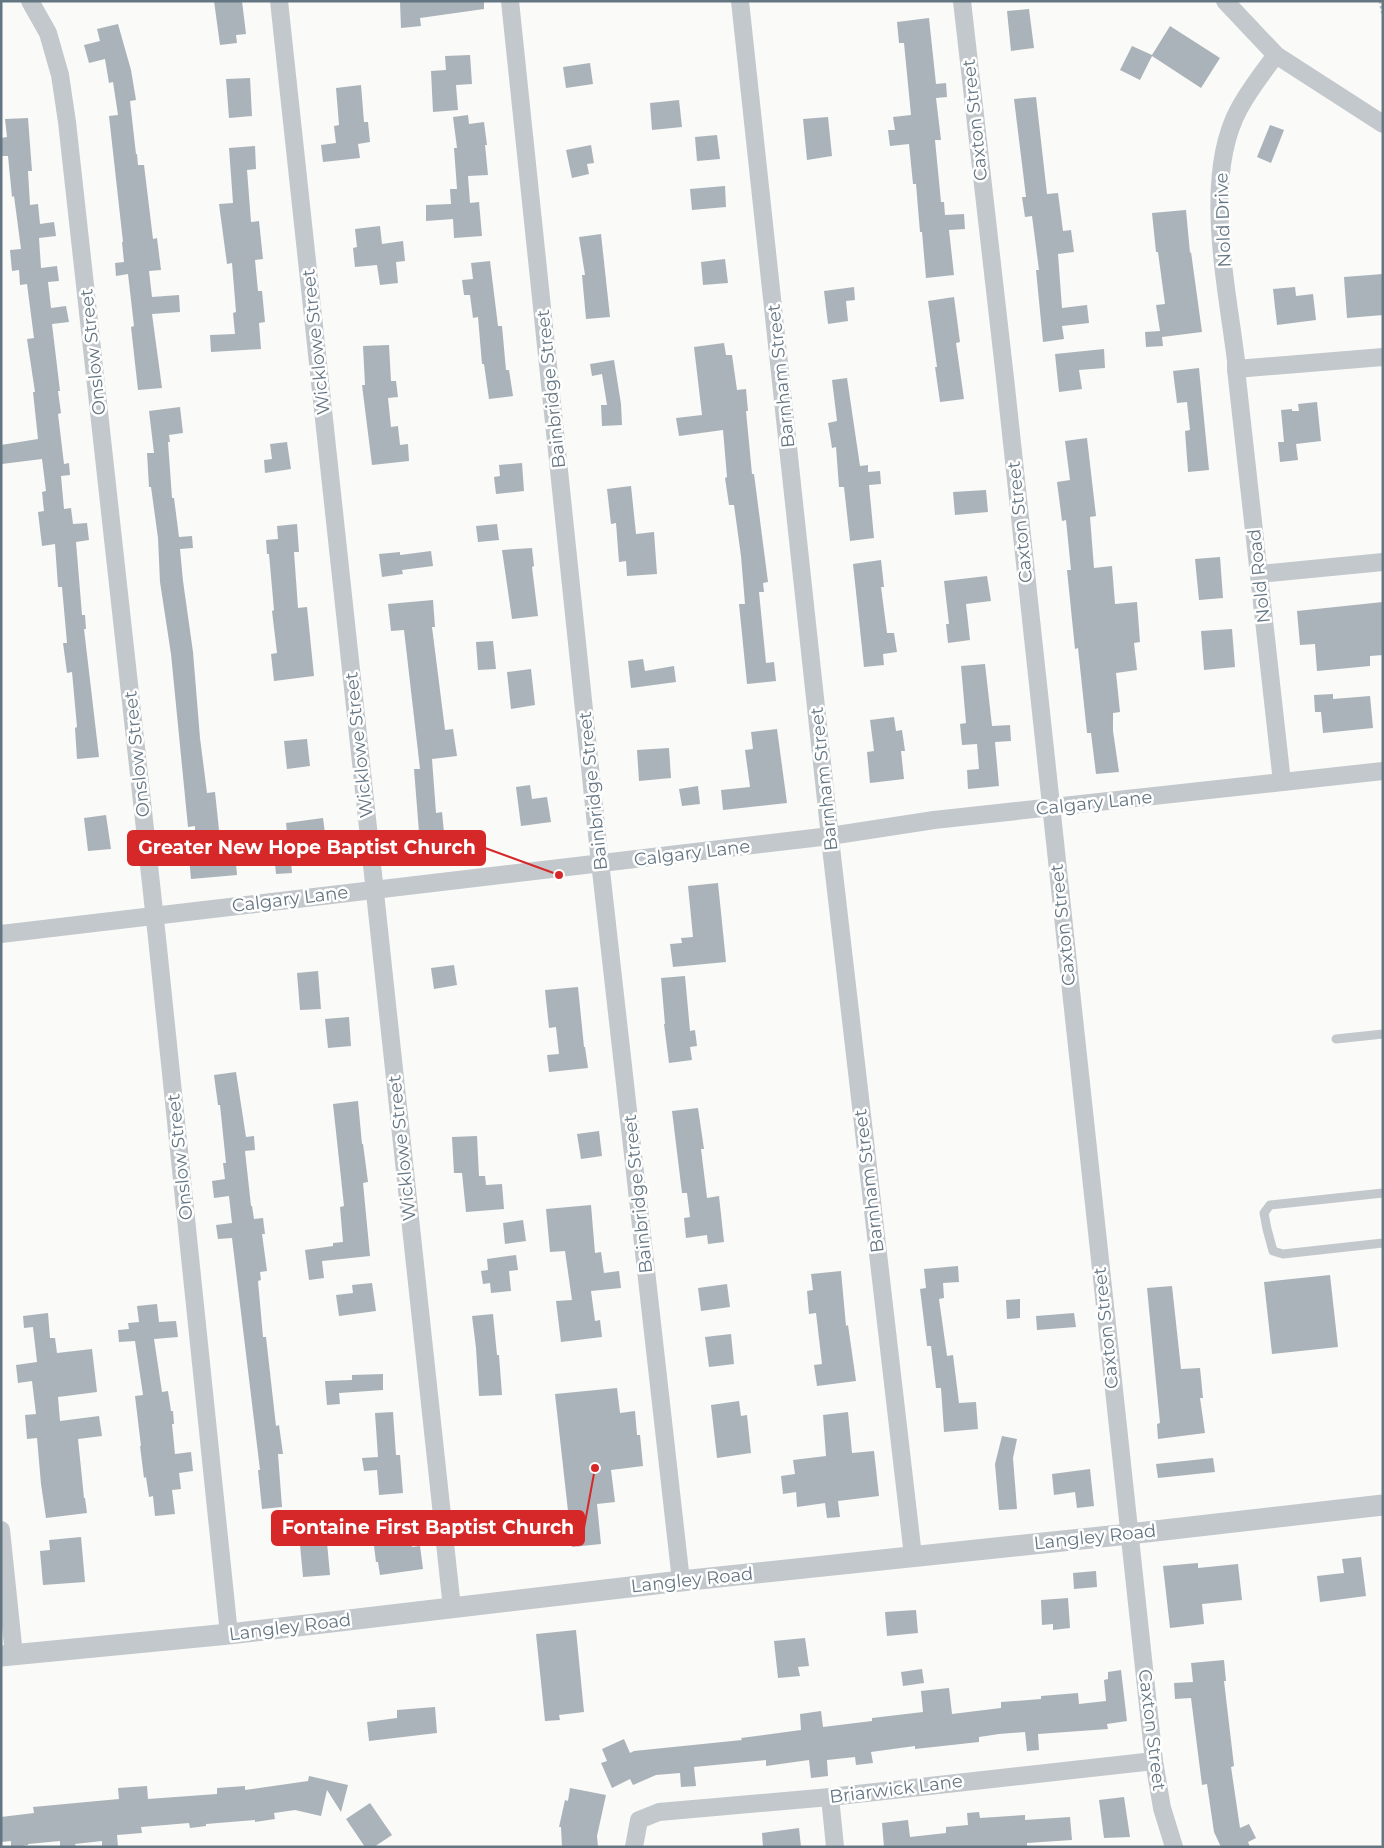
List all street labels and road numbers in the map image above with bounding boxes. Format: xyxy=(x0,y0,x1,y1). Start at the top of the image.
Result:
street label: Caxton Street xyxy=(958,58,992,182)
street label: Nold Drive xyxy=(1210,172,1236,268)
street label: Wicklowe Street xyxy=(297,268,335,416)
street label: Onslow Street xyxy=(75,288,111,416)
street label: Barnham Street xyxy=(763,303,799,449)
street label: Bainbridge Street xyxy=(532,308,570,470)
street label: Caxton Street xyxy=(1003,460,1037,584)
street label: Nold Road xyxy=(1243,528,1275,624)
street label: Wicklowe Street xyxy=(340,671,378,819)
street label: Onslow Street xyxy=(119,690,155,818)
street label: Barnham Street xyxy=(806,706,842,852)
street label: Bainbridge Street xyxy=(574,710,612,872)
street label: Calgary Lane xyxy=(1035,786,1153,820)
street label: Calgary Lane xyxy=(633,835,751,871)
street label: Caxton Street xyxy=(1046,863,1080,987)
street label: Calgary Lane xyxy=(231,881,349,917)
street label: Wicklowe Street xyxy=(383,1074,421,1222)
street label: Onslow Street xyxy=(162,1093,198,1221)
street label: Barnham Street xyxy=(849,1108,889,1254)
street label: Bainbridge Street xyxy=(619,1113,657,1275)
street label: Caxton Street xyxy=(1089,1266,1123,1390)
street label: Langley Road xyxy=(1033,1520,1157,1554)
street label: Langley Road xyxy=(630,1563,754,1597)
street label: Langley Road xyxy=(228,1609,352,1645)
street label: Caxton Street xyxy=(1134,1668,1170,1792)
street label: Briarwick Lane xyxy=(828,1770,964,1808)

